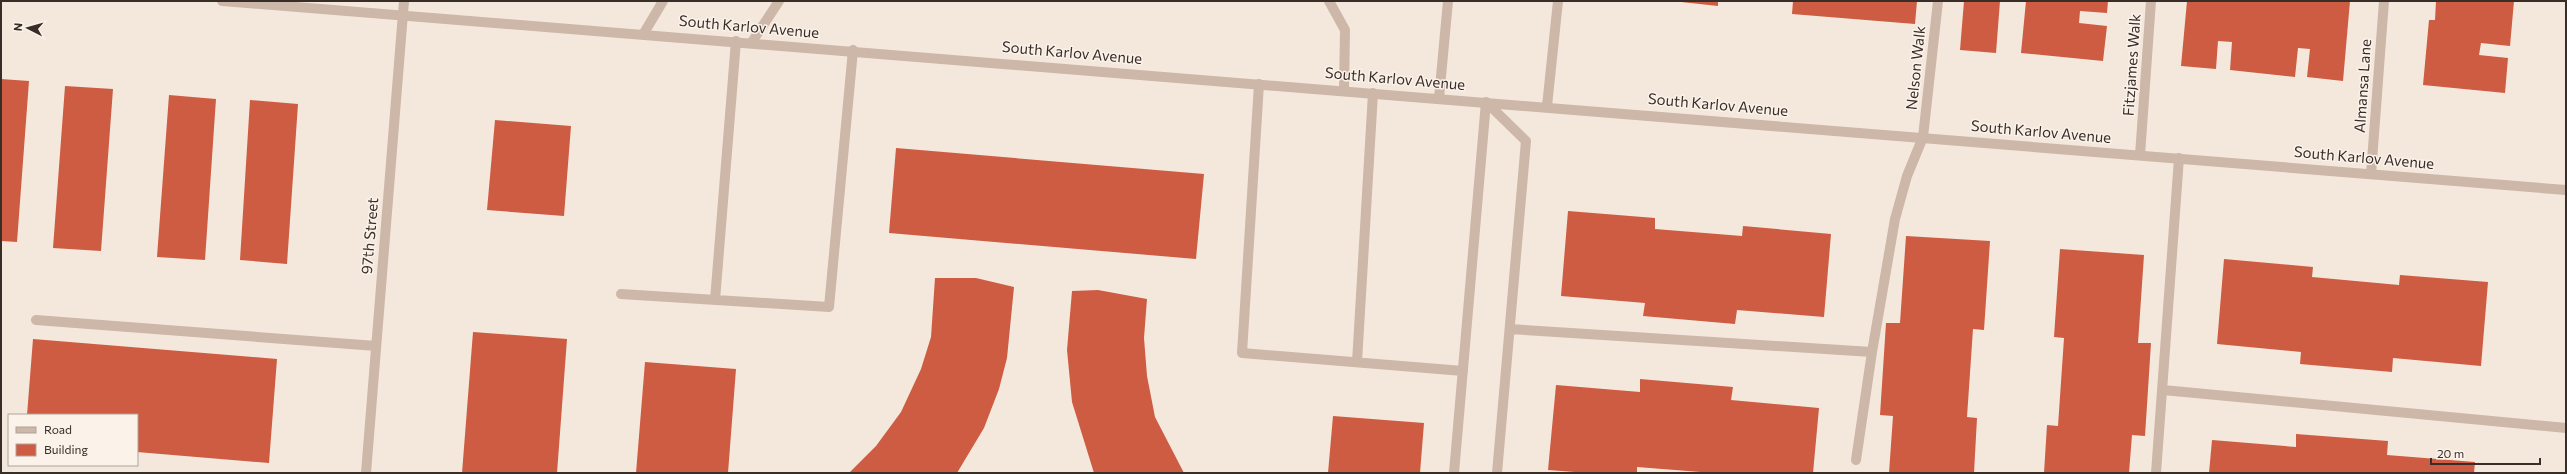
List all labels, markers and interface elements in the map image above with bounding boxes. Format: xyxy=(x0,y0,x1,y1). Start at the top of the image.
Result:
north arrow xyxy=(8,8,48,48)
street label: South Karlov Avenue xyxy=(678,11,820,41)
street label: Fitzjames Walk xyxy=(2118,13,2144,117)
text: N xyxy=(11,22,24,32)
street label: Nelson Walk xyxy=(1902,25,1928,111)
street label: South Karlov Avenue xyxy=(1001,37,1143,67)
street label: Almansa Lane xyxy=(2350,38,2374,134)
street label: South Karlov Avenue xyxy=(1324,63,1466,93)
street label: South Karlov Avenue xyxy=(1647,89,1789,119)
street label: South Karlov Avenue xyxy=(1970,116,2112,146)
street label: South Karlov Avenue xyxy=(2293,142,2435,172)
street label: 97th Street xyxy=(357,197,381,275)
legend xyxy=(8,414,138,466)
text: Road xyxy=(44,422,72,436)
scale bar xyxy=(2431,440,2540,466)
text: Building xyxy=(44,442,88,456)
text: 20 m xyxy=(2437,446,2464,460)

